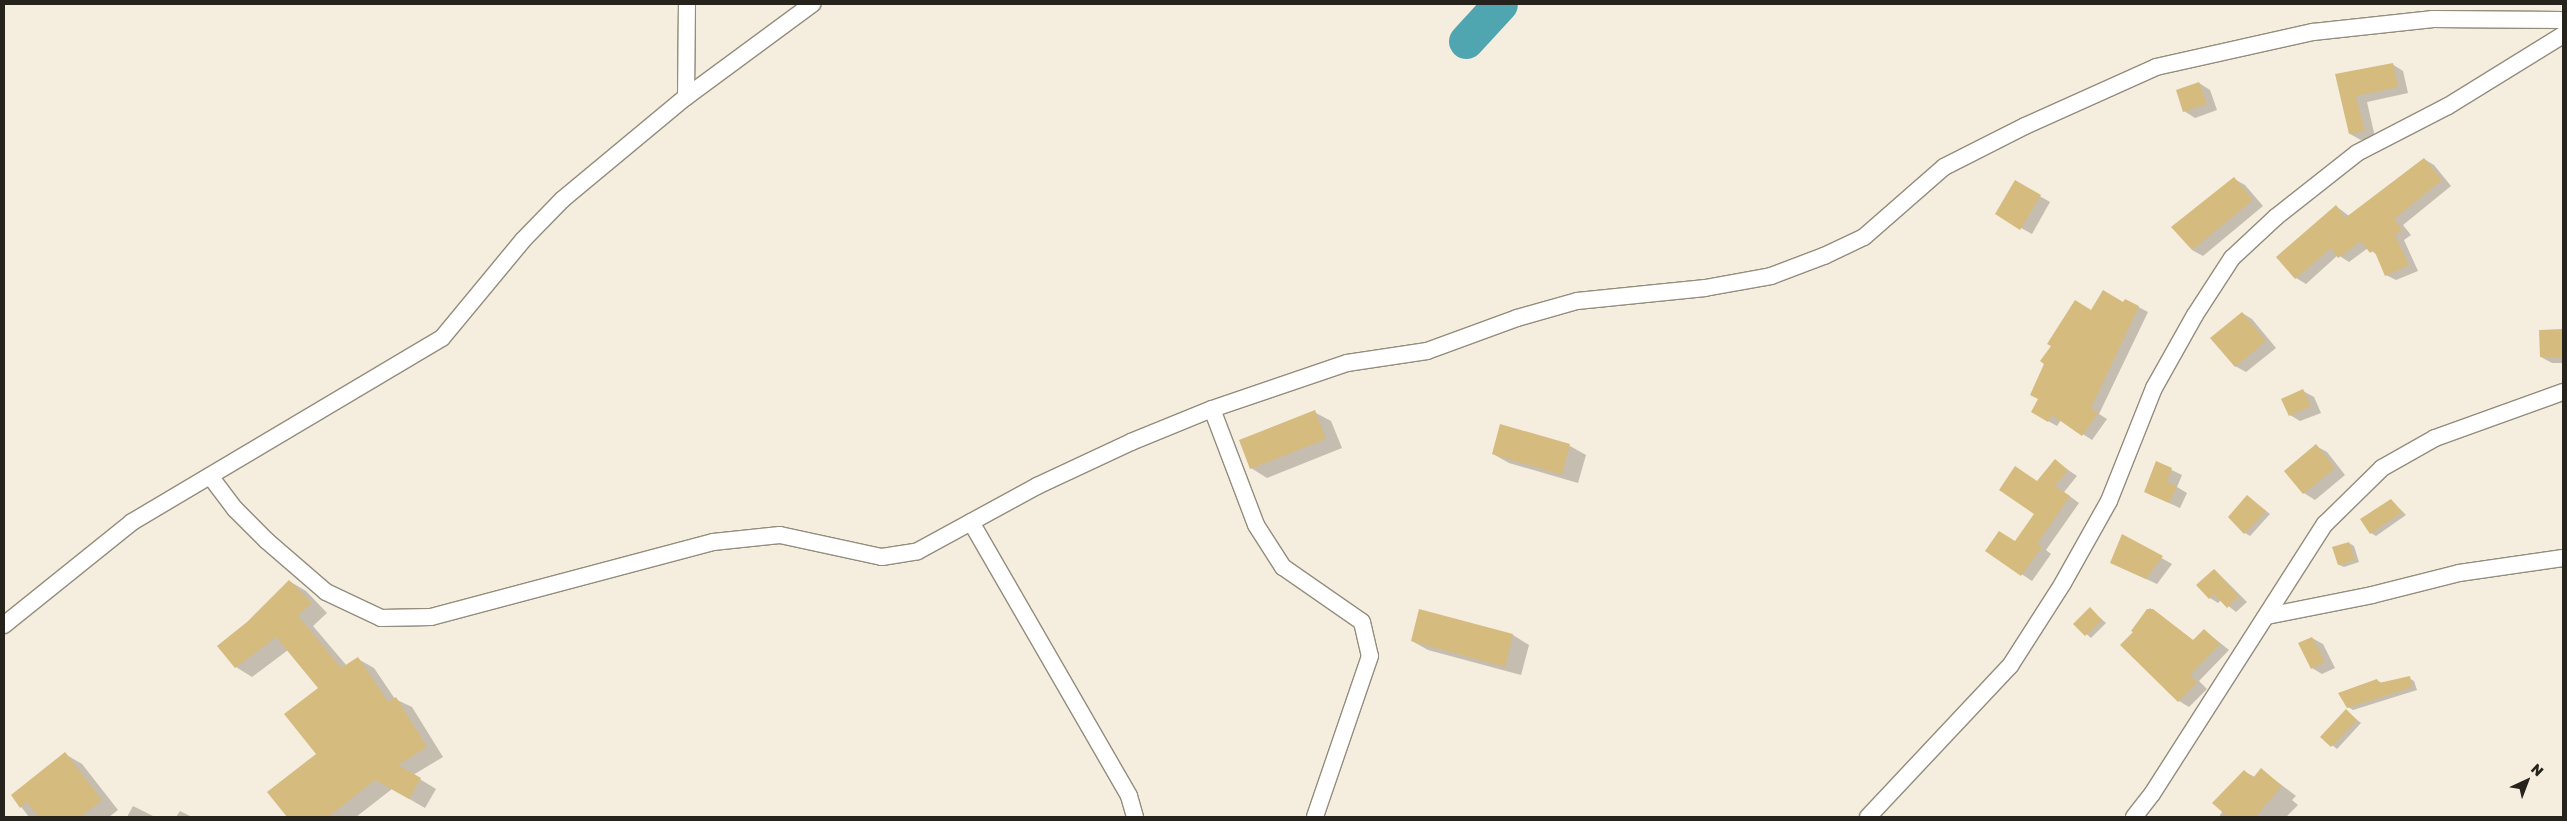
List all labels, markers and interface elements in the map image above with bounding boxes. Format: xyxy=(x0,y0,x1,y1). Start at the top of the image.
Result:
north arrow xyxy=(2502,756,2552,806)
text: N xyxy=(2528,760,2547,780)

